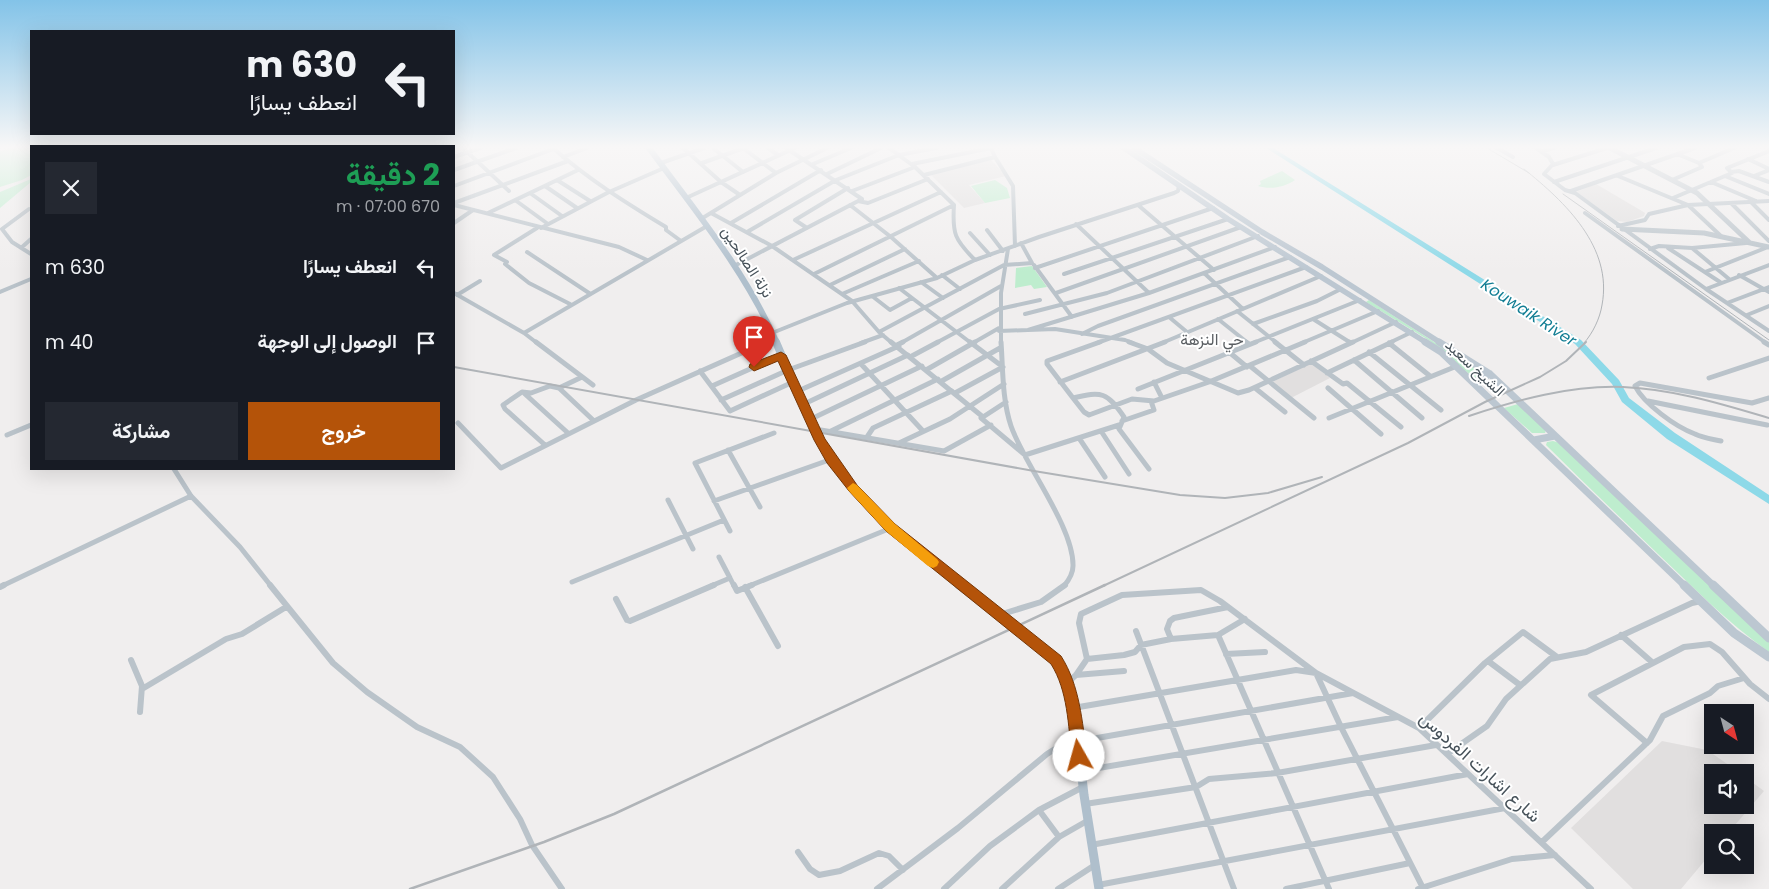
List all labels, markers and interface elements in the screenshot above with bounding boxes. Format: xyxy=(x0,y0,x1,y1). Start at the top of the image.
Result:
text: 630 m xyxy=(246,40,357,89)
icon: left xyxy=(375,50,440,115)
text: انعطف يسارًا xyxy=(250,87,357,118)
text: 2 دقيقة xyxy=(346,153,440,196)
button: close xyxy=(45,162,97,214)
text: 670 m · 07:00 xyxy=(336,195,440,218)
street label: نزلة الصالحين xyxy=(717,222,778,301)
text: انعطف يسارًا xyxy=(303,253,397,280)
text: 630 m xyxy=(45,254,105,281)
icon: left xyxy=(412,254,440,282)
water label: Kouwaik River xyxy=(1477,273,1582,352)
pin xyxy=(733,316,775,367)
icon: arrive xyxy=(740,323,768,351)
text: الوصول إلى الوجهة xyxy=(258,328,397,355)
district label: حي النزهة xyxy=(1180,328,1244,353)
text: 40 m xyxy=(45,329,94,356)
icon: arrive xyxy=(412,329,440,357)
street label: الشيخ سعيد xyxy=(1440,334,1510,402)
button: مشاركة xyxy=(45,402,238,460)
button: خروج xyxy=(248,402,440,460)
north arrow xyxy=(1704,704,1754,754)
map controls xyxy=(1704,704,1754,874)
street label: شارع اشارات الفردوس xyxy=(1414,705,1546,828)
position arrow xyxy=(1052,729,1104,781)
button: sound xyxy=(1704,764,1754,814)
button: search xyxy=(1704,824,1754,874)

